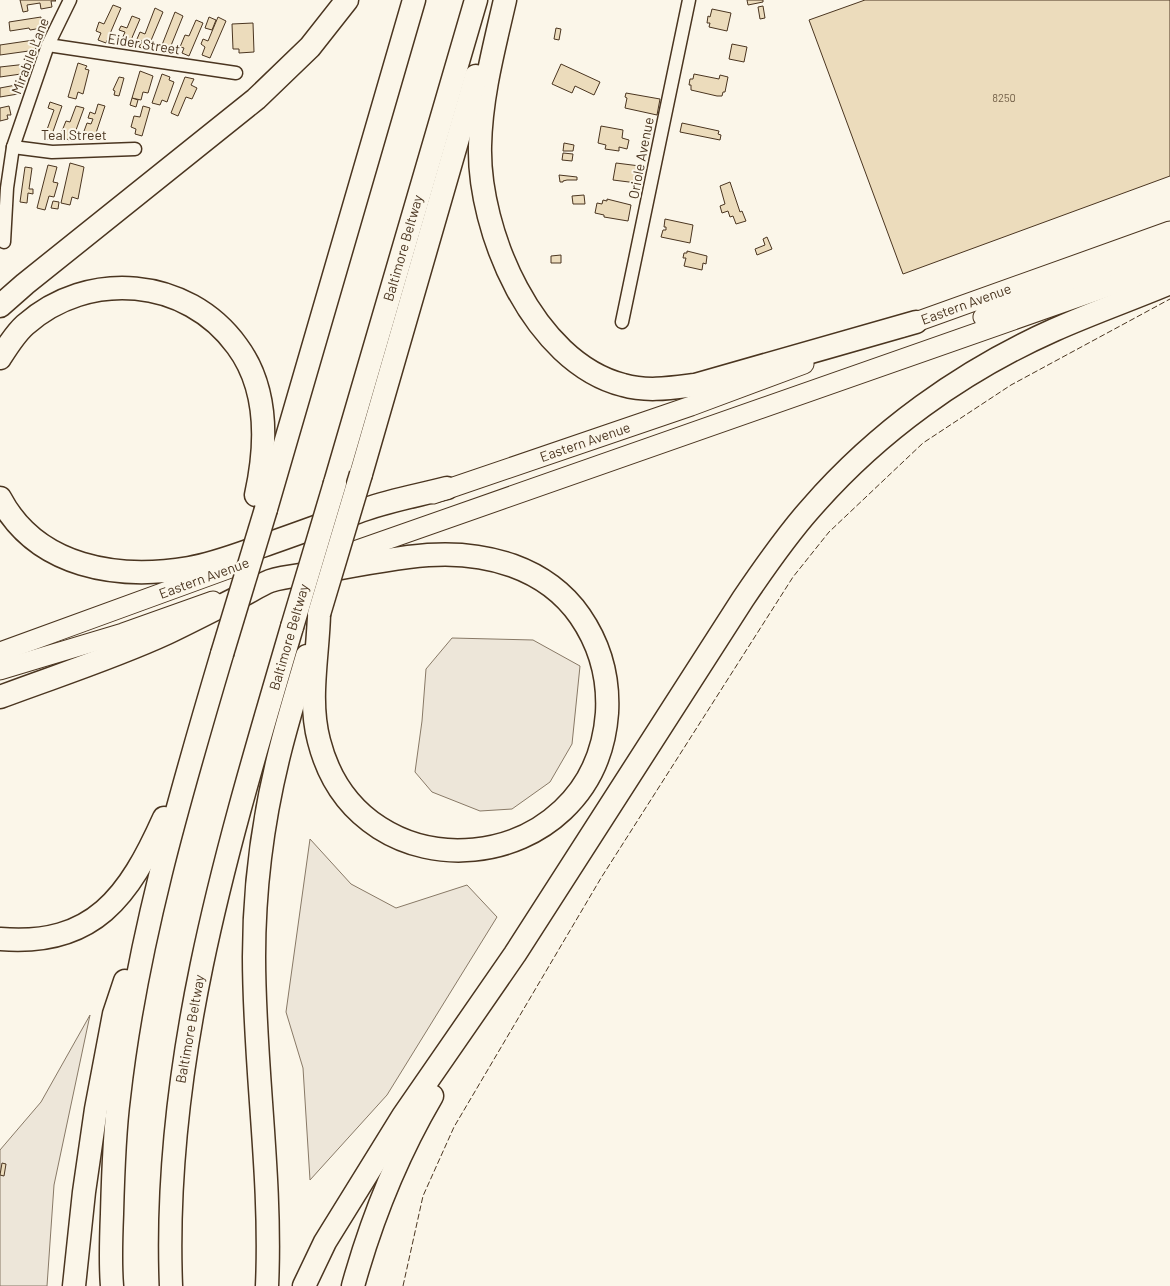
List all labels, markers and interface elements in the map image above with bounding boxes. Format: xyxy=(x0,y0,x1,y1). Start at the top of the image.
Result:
street label: Mirabile Lane xyxy=(7,15,52,96)
street label: Eider Street xyxy=(107,29,182,58)
house number: 8250 xyxy=(992,91,1016,104)
street label: Oriole Avenue xyxy=(624,116,657,200)
street label: Teal Street xyxy=(41,126,107,143)
street label: Baltimore Beltway xyxy=(379,192,426,303)
street label: Eastern Avenue xyxy=(918,279,1013,328)
street label: Eastern Avenue xyxy=(537,418,632,465)
street label: Eastern Avenue xyxy=(156,553,251,602)
street label: Baltimore Beltway xyxy=(265,581,312,692)
street label: Baltimore Beltway xyxy=(172,973,208,1085)

